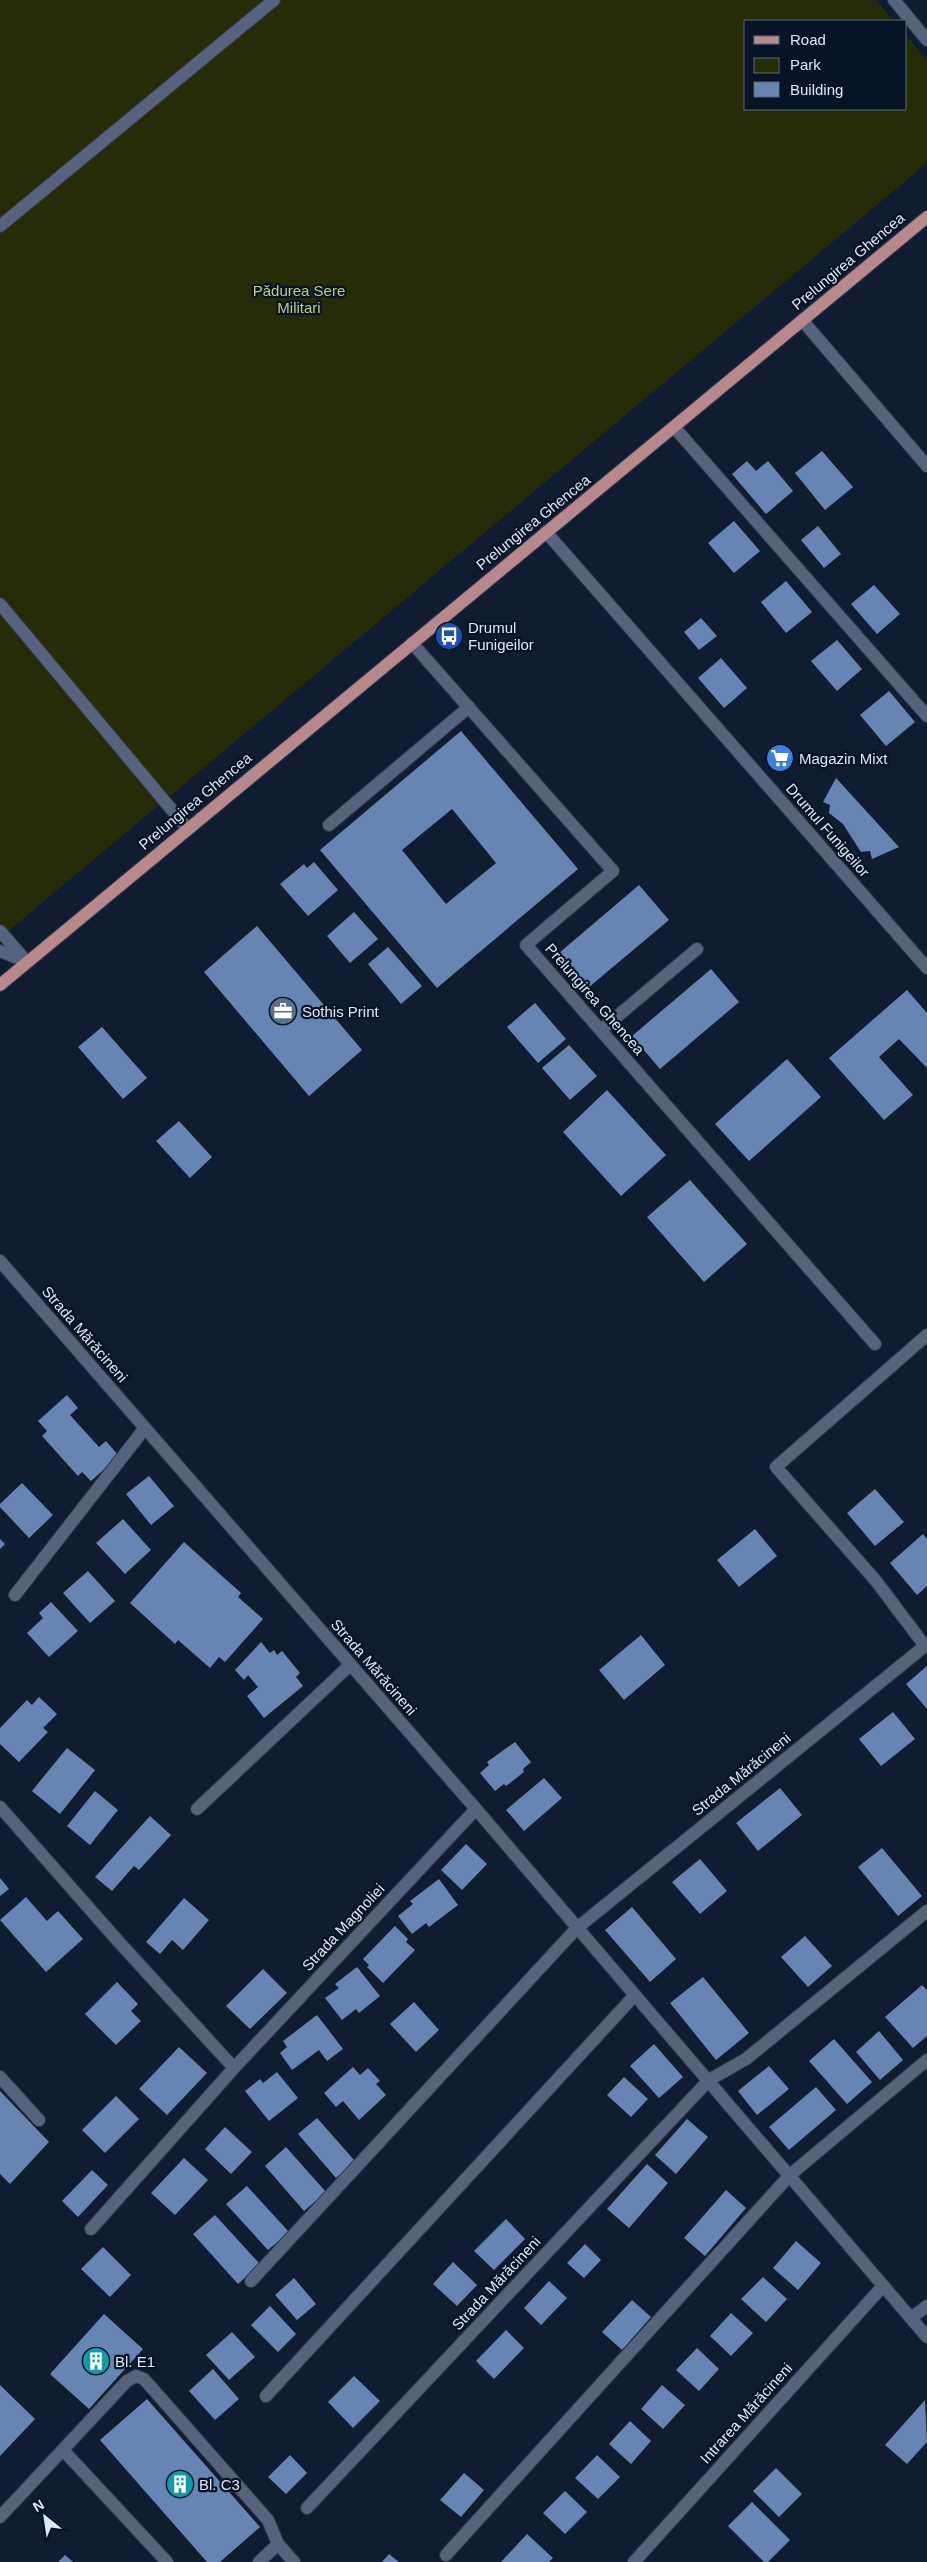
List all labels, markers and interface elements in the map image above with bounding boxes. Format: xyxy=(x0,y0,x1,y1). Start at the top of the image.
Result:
legend xyxy=(744,20,907,110)
text: Road xyxy=(790,31,826,48)
text: Park xyxy=(790,56,821,73)
text: Building xyxy=(790,81,843,98)
street label: Prelungirea Ghencea xyxy=(788,209,908,313)
park label: Pădurea Sere Militari xyxy=(253,282,345,316)
street label: Prelungirea Ghencea xyxy=(473,470,594,573)
place label: Drumul Funigeilor xyxy=(468,619,534,653)
bus stop icon: Drumul Funigeilor xyxy=(434,621,464,651)
supermarket icon: Magazin Mixt xyxy=(765,743,795,773)
street label: Prelungirea Ghencea xyxy=(135,749,255,853)
place label: Magazin Mixt xyxy=(799,750,888,767)
street label: Drumul Funigeilor xyxy=(783,780,873,880)
street label: Prelungirea Ghencea xyxy=(542,940,648,1059)
office icon: Sothis Print xyxy=(268,996,298,1026)
place label: Sothis Print xyxy=(302,1003,380,1020)
street label: Strada Mărăcineni xyxy=(39,1282,131,1386)
street label: Strada Mărăcineni xyxy=(328,1615,420,1719)
street label: Strada Mărăcineni xyxy=(688,1729,794,1819)
street label: Strada Magnoliei xyxy=(298,1880,388,1974)
street label: Strada Mărăcineni xyxy=(448,2233,544,2333)
building icon: Bl. E1 xyxy=(81,2346,111,2376)
place label: Bl. E1 xyxy=(115,2353,155,2370)
street label: Intrarea Mărăcineni xyxy=(696,2359,796,2467)
building icon: Bl. C3 xyxy=(165,2469,195,2499)
place label: Bl. C3 xyxy=(199,2476,240,2493)
north arrow xyxy=(20,2492,70,2542)
text: N xyxy=(30,2496,47,2515)

